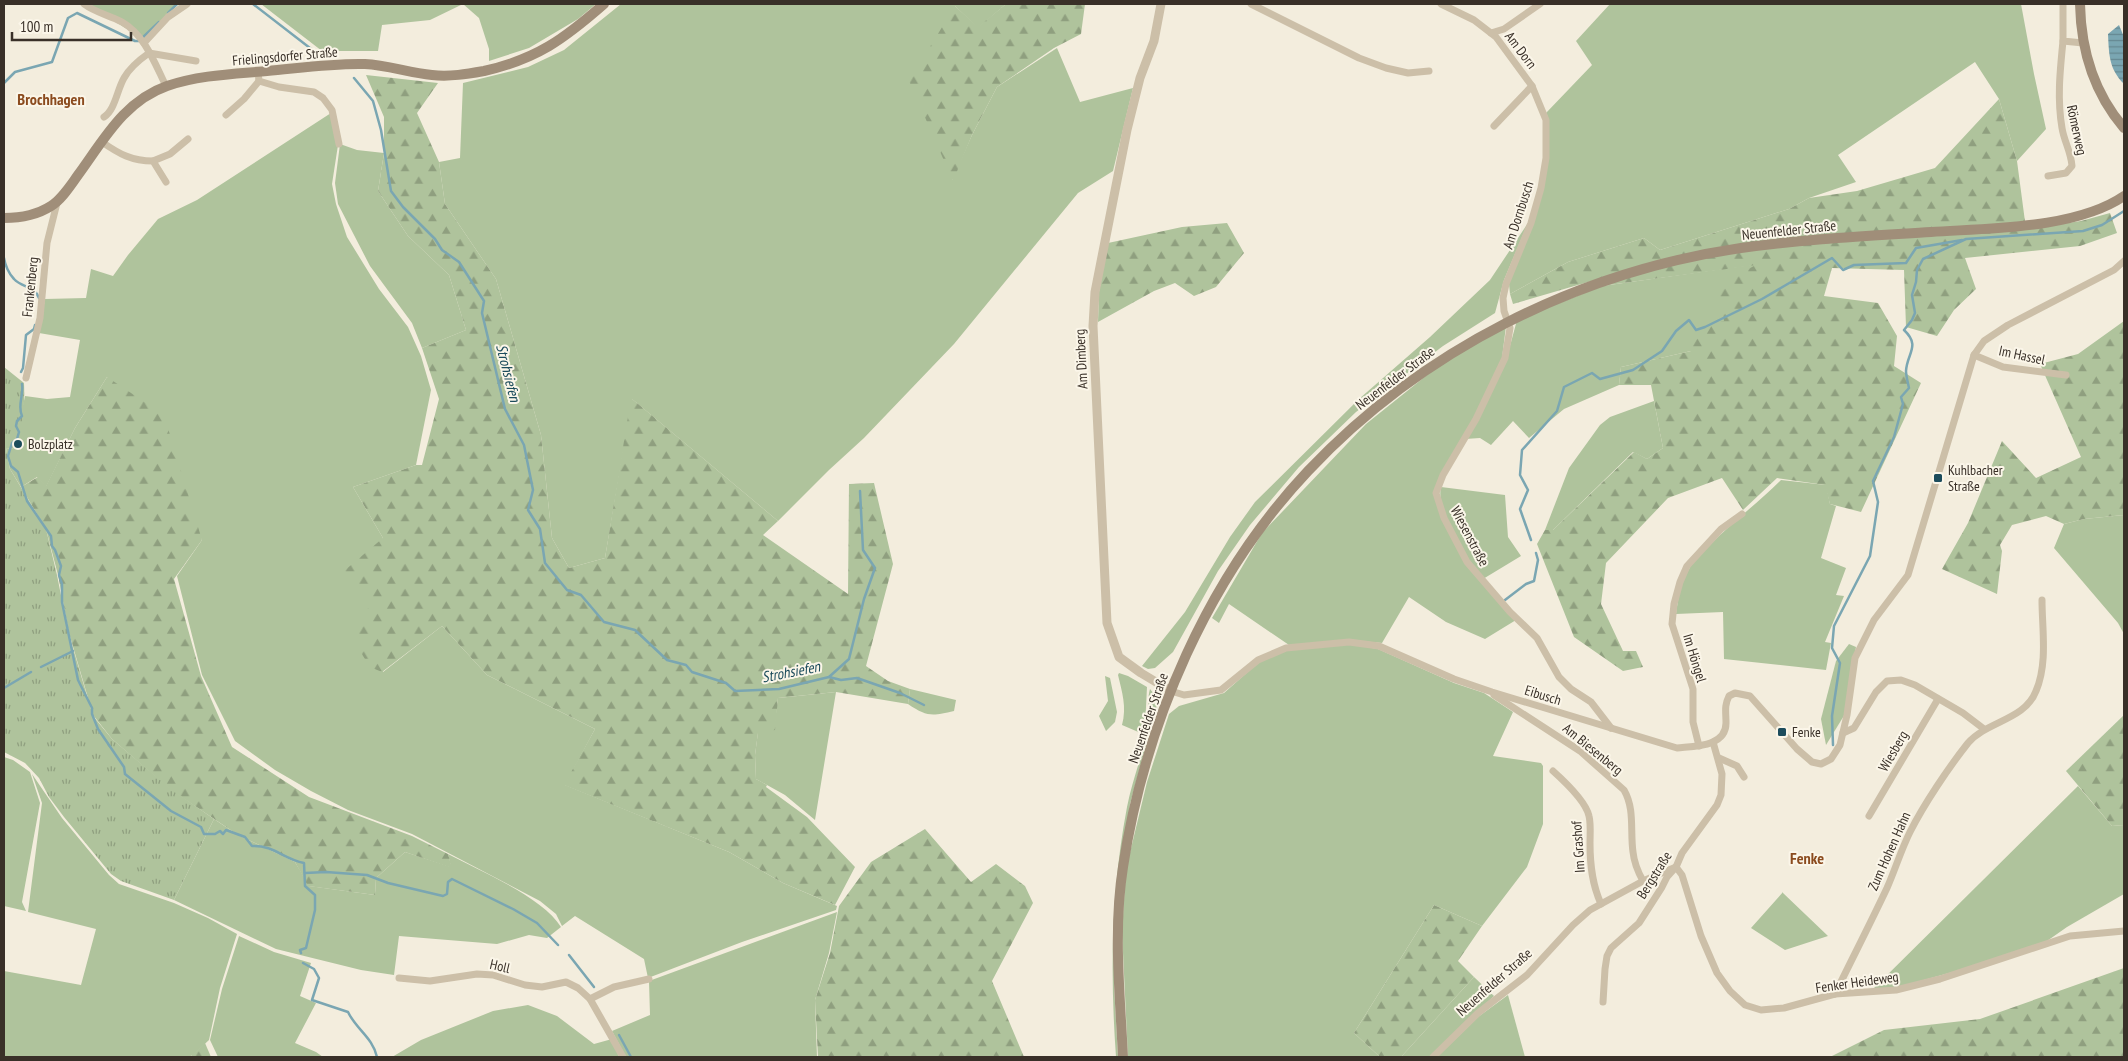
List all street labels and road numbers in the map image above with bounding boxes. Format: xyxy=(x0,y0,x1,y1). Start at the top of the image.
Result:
street label: Am Dorn xyxy=(1501,28,1541,72)
street label: Frielingsdorfer Straße xyxy=(232,42,339,70)
street label: Römerweg xyxy=(2063,103,2091,157)
street label: Am Dornbusch xyxy=(1499,179,1537,251)
street label: Neuenfelder Straße xyxy=(1741,216,1837,244)
street label: Frankenberg xyxy=(18,256,42,318)
street label: Am Dimberg xyxy=(1070,329,1092,389)
street label: Im Hassel xyxy=(1997,341,2048,369)
street label: Neuenfelder Straße xyxy=(1352,342,1438,414)
street label: Wiesenstraße xyxy=(1447,503,1493,569)
street label: Im Höngel xyxy=(1679,631,1711,685)
street label: Neuenfelder Straße xyxy=(1124,670,1172,766)
street label: Eibusch xyxy=(1523,681,1563,709)
street label: Am Biesenberg xyxy=(1559,719,1627,779)
street label: Wiesberg xyxy=(1874,727,1912,775)
street label: Zum Hohen Hahn xyxy=(1864,809,1914,893)
street label: Im Grashof xyxy=(1567,820,1589,874)
street label: Bergstraße xyxy=(1632,848,1676,902)
street label: Neuenfelder Straße xyxy=(1452,944,1536,1020)
street label: Holl xyxy=(488,955,513,977)
street label: Fenker Heideweg xyxy=(1814,967,1900,997)

